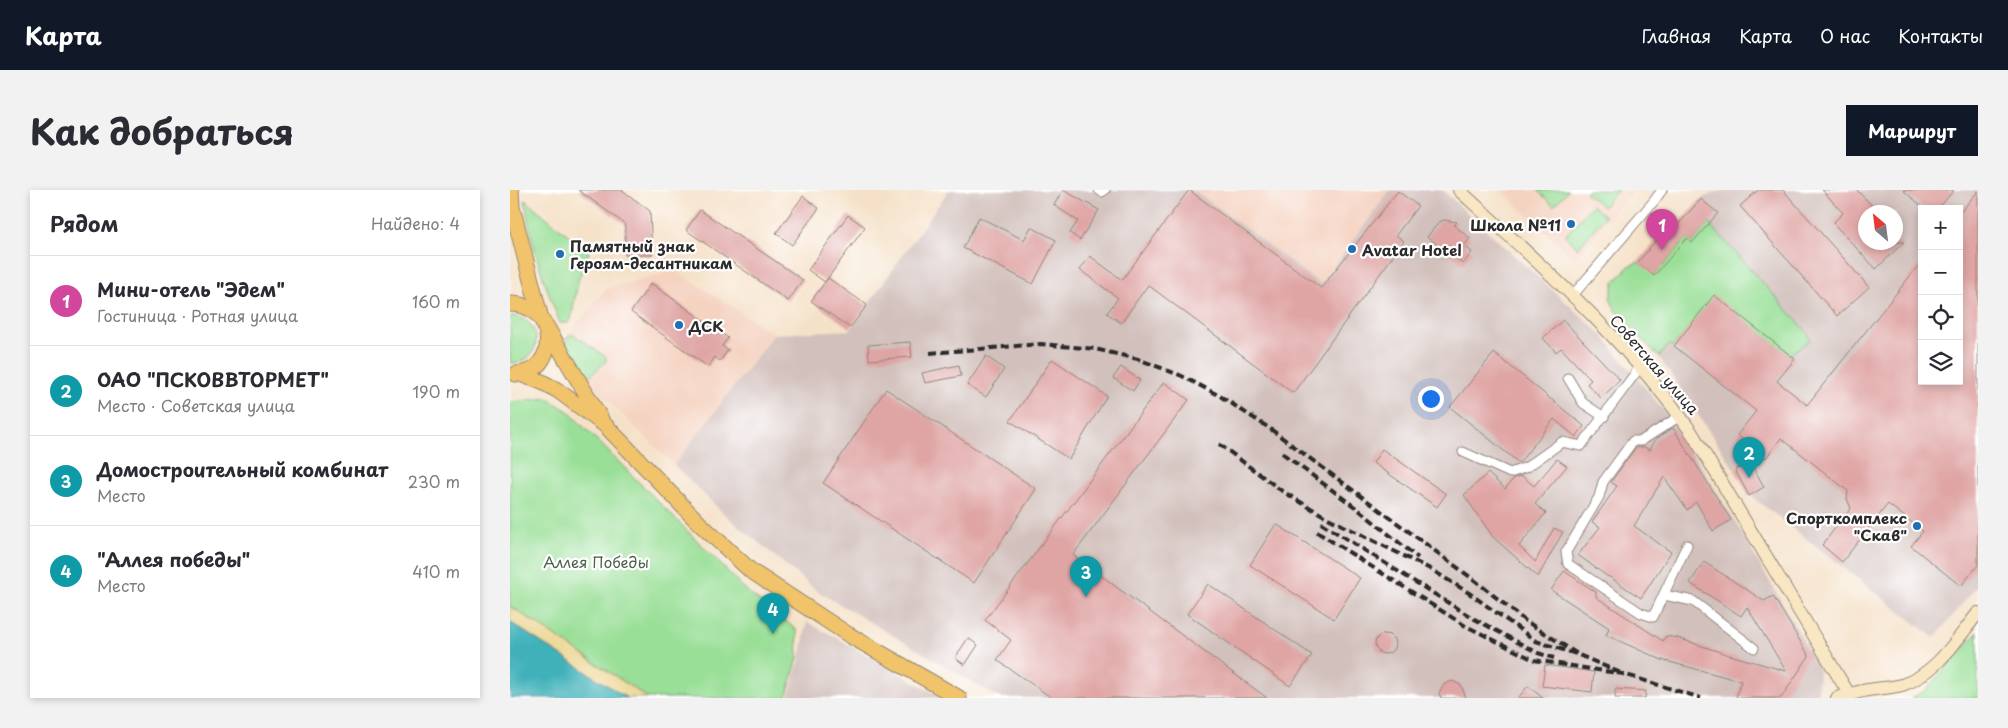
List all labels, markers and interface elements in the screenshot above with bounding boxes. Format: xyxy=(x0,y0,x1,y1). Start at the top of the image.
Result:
text: Карта xyxy=(25,17,102,53)
text: Главная xyxy=(1642,22,1711,49)
text: Карта xyxy=(1739,22,1792,49)
text: О нас xyxy=(1820,22,1870,49)
text: Контакты xyxy=(1898,22,1983,49)
text: Как добраться xyxy=(30,104,294,157)
button: Маршрут xyxy=(1846,105,1978,156)
north arrow xyxy=(1858,205,1903,250)
map controls xyxy=(1918,205,1963,385)
button: + xyxy=(1918,205,1963,250)
text: Рядом xyxy=(50,207,118,239)
pin: 1 xyxy=(1646,209,1678,250)
text: Найдено: 4 xyxy=(371,211,460,235)
place label: Школа №11 xyxy=(1470,213,1561,236)
marker: Школа №11 xyxy=(1565,218,1577,230)
place label: Памятный знак Героям-десантникам xyxy=(570,234,733,274)
place label: Avatar Hotel xyxy=(1362,238,1462,261)
marker: Avatar Hotel xyxy=(1346,243,1358,255)
marker: Памятный знак Героям-десантникам xyxy=(554,248,566,260)
button: − xyxy=(1918,250,1963,295)
text: Мини-отель "Эдем" xyxy=(97,275,285,303)
text: 1 xyxy=(62,289,70,313)
text: 160 m xyxy=(412,289,460,313)
button: locate xyxy=(1918,295,1963,340)
text: Гостиница · Ротная улица xyxy=(97,303,298,327)
street label: Советская улица xyxy=(1605,309,1705,419)
place label: ДСК xyxy=(688,314,723,337)
marker: ДСК xyxy=(673,319,685,331)
button: layers xyxy=(1918,340,1963,385)
text: ОАО "ПСКОВВТОРМЕТ" xyxy=(97,365,329,393)
text: 2 xyxy=(60,379,72,403)
text: 190 m xyxy=(412,379,460,403)
your location xyxy=(1418,386,1444,412)
text: Место · Советская улица xyxy=(97,393,295,417)
pin: 2 xyxy=(1733,437,1765,478)
text: Домостроительный комбинат xyxy=(97,455,388,483)
text: 3 xyxy=(61,469,71,493)
text: 230 m xyxy=(408,469,460,493)
text: Место xyxy=(97,483,146,507)
place label: Спорткомплекс "Скав" xyxy=(1786,506,1907,546)
marker: Спорткомплекс "Скав" xyxy=(1911,520,1923,532)
text: "Аллея победы" xyxy=(97,545,250,573)
park label: Аллея Победы xyxy=(543,550,649,573)
pin: 3 xyxy=(1070,556,1102,597)
text: 4 xyxy=(61,559,71,583)
text: 410 m xyxy=(412,559,460,583)
text: Место xyxy=(97,573,146,597)
pin: 4 xyxy=(757,593,789,634)

